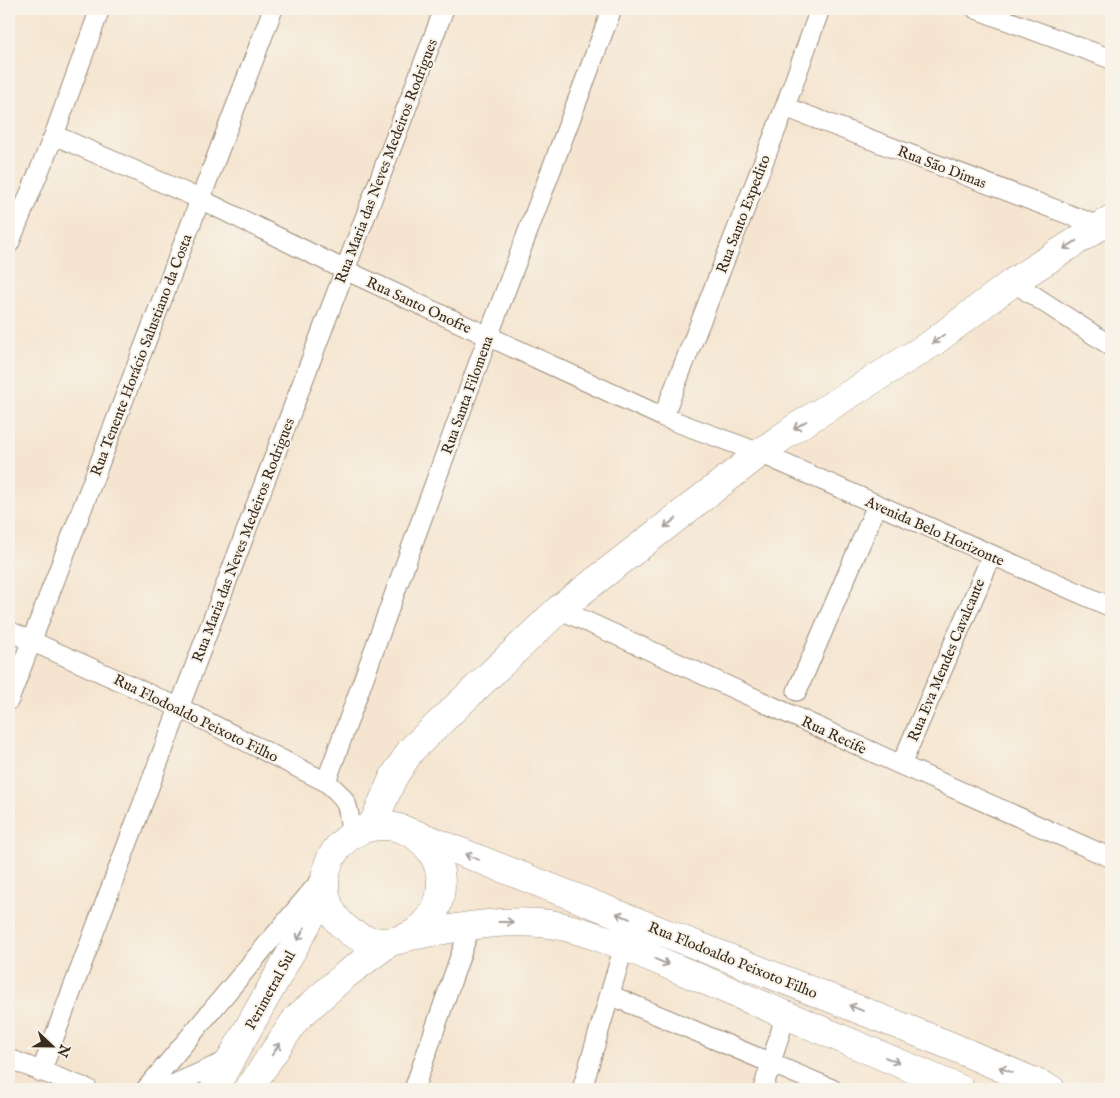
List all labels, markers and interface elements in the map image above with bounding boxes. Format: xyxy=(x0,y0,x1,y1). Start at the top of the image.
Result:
street label: Rua Maria das Neves Medeiros Rodrigues xyxy=(331,36,442,286)
street label: Rua São Dimas xyxy=(895,142,989,193)
street label: Rua Santo Expedito xyxy=(712,152,775,276)
street label: Rua Tenente Horácio Salustiano da Costa xyxy=(86,231,197,479)
one-way arrow xyxy=(1064,240,1078,250)
street label: Rua Santo Onofre xyxy=(363,273,474,338)
street label: Rua Santa Filomena xyxy=(437,333,498,457)
one-way arrow xyxy=(932,333,945,344)
street label: Rua Maria das Neves Medeiros Rodrigues xyxy=(188,415,299,665)
one-way arrow xyxy=(793,420,807,430)
street label: Avenida Belo Horizonte xyxy=(861,492,1007,571)
one-way arrow xyxy=(664,517,677,528)
street label: Rua Eva Mendes Cavalcante xyxy=(904,576,989,744)
street label: Rua Flodoaldo Peixoto Filho xyxy=(110,670,281,767)
street label: Rua Recife xyxy=(798,712,870,759)
one-way arrow xyxy=(465,851,480,861)
one-way arrow xyxy=(616,911,631,920)
one-way arrow xyxy=(498,917,514,927)
street label: Rua Flodoaldo Peixoto Filho xyxy=(645,918,820,1003)
one-way arrow xyxy=(296,927,306,941)
street label: Perimetral Sul xyxy=(241,947,300,1033)
one-way arrow xyxy=(654,957,669,967)
one-way arrow xyxy=(849,1003,864,1013)
north arrow xyxy=(28,1020,78,1070)
text: N xyxy=(53,1041,74,1059)
one-way arrow xyxy=(271,1042,281,1056)
one-way arrow xyxy=(884,1056,899,1066)
one-way arrow xyxy=(999,1064,1014,1074)

